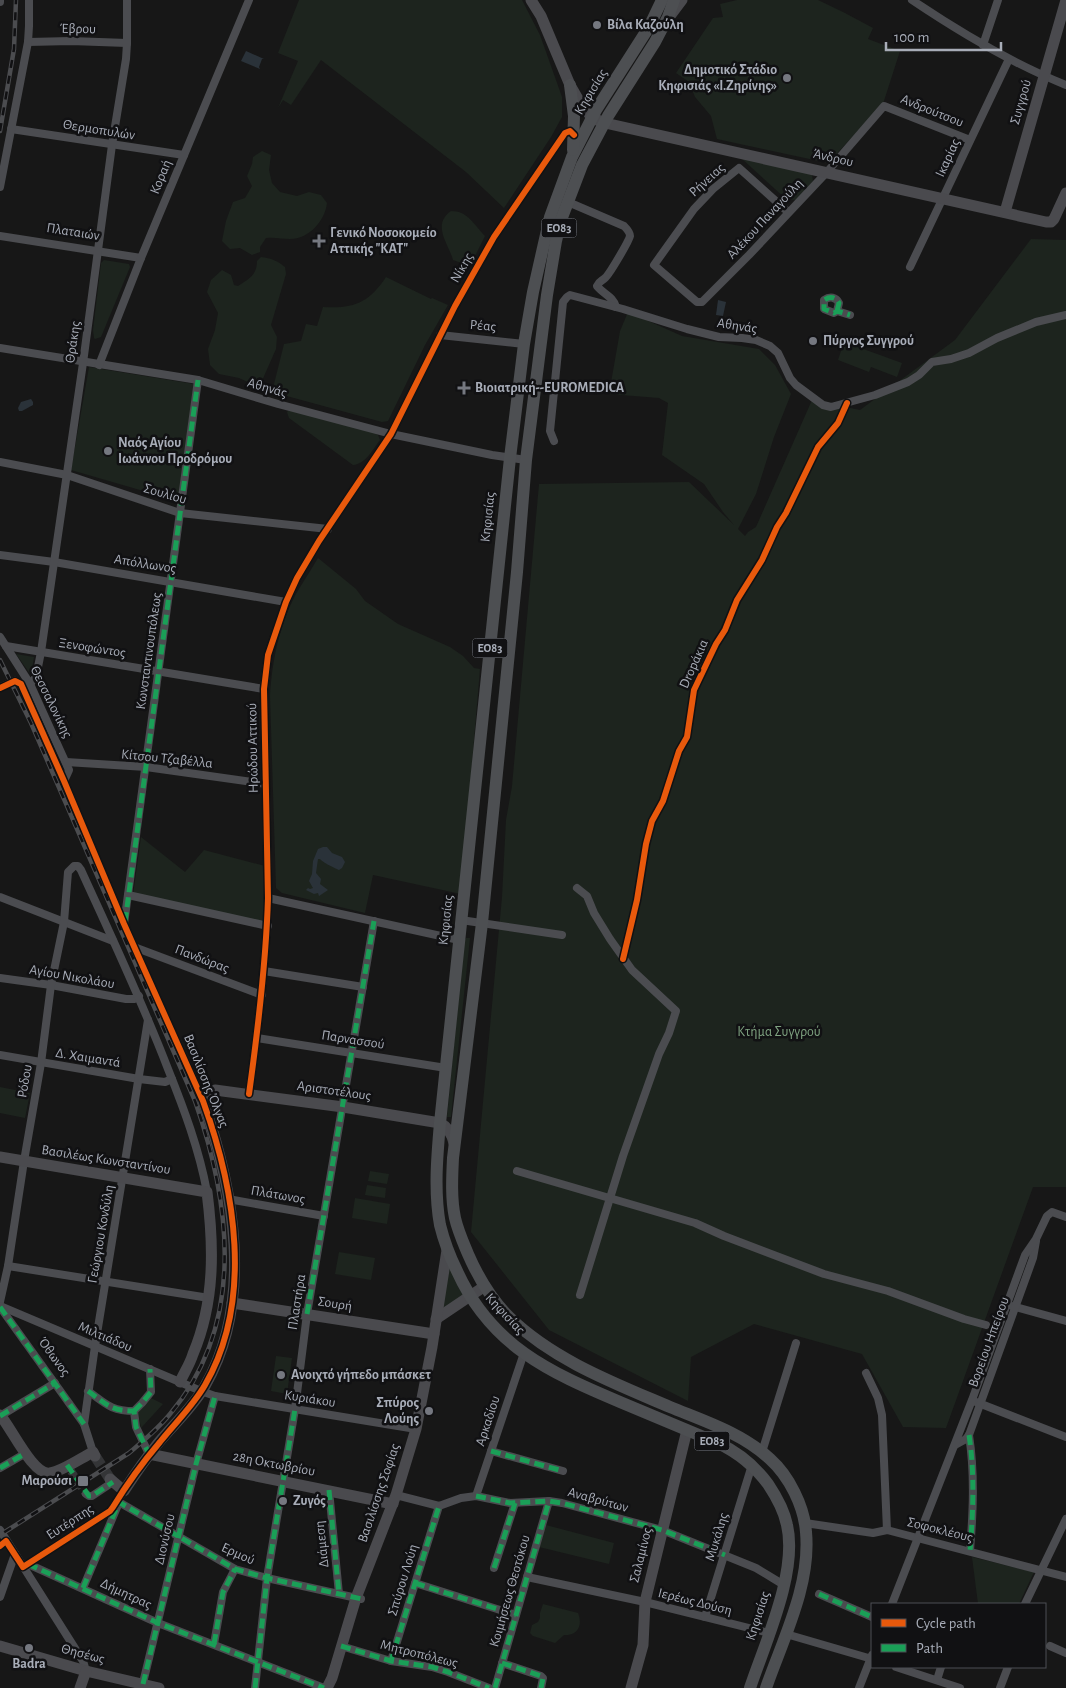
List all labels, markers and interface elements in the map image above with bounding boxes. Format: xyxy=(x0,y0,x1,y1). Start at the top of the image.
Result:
place label: Βίλα Καζούλη xyxy=(607,17,684,33)
marker: Βίλα Καζούλη xyxy=(591,19,603,31)
scale bar xyxy=(886,20,1001,52)
street label: Έβρου xyxy=(60,22,96,36)
text: 100 m xyxy=(894,30,929,45)
place label: Δημοτικό Στάδιο Κηφισιάς «Ι.Ζηρίνης» xyxy=(658,63,777,93)
street label: Κηφισίας xyxy=(572,66,610,117)
marker: Δημοτικό Στάδιο Κηφισιάς «Ι.Ζηρίνης» xyxy=(781,72,793,84)
street label: Συγγρού xyxy=(1008,78,1034,126)
street label: Ανδρούτσου xyxy=(898,92,966,130)
street label: Θερμοπυλών xyxy=(62,117,136,143)
street label: Ικαρίας xyxy=(933,136,963,179)
street label: Άνδρου xyxy=(811,147,855,169)
street label: Κοραή xyxy=(148,158,174,196)
street label: Ρήνειας xyxy=(687,160,728,199)
street label: Αλέκου Παναγούλη xyxy=(724,176,806,262)
road number: ΕΟ83 xyxy=(542,218,576,238)
street label: Πλαταιών xyxy=(46,221,101,243)
place label: Γενικό Νοσοκομείο Αττικής "ΚΑΤ" xyxy=(330,225,437,256)
marker: Γενικό Νοσοκομείο Αττικής "ΚΑΤ" xyxy=(312,234,326,248)
street label: Νίκης xyxy=(448,250,476,285)
street label: Αθηνάς xyxy=(716,316,759,336)
street label: Ρέας xyxy=(469,318,497,334)
street label: Θράκης xyxy=(63,320,83,364)
place label: Πύργος Συγγρού xyxy=(823,333,914,348)
marker: Πύργος Συγγρού xyxy=(807,335,819,347)
street label: Αθηνάς xyxy=(246,376,289,400)
marker: Βιοιατρική--EUROMEDICA xyxy=(457,381,471,395)
place label: Βιοιατρική--EUROMEDICA xyxy=(475,381,625,395)
place label: Ναός Αγίου Ιωάννου Προδρόμου xyxy=(118,435,232,466)
marker: Ναός Αγίου Ιωάννου Προδρόμου xyxy=(102,445,114,457)
street label: Σουλίου xyxy=(142,481,188,507)
street label: Κηφισίας xyxy=(478,491,498,543)
street label: Απόλλωνος xyxy=(113,552,178,576)
street label: Κωνσταντινουπόλεως xyxy=(134,591,164,710)
street label: Ξενοφώντος xyxy=(57,636,127,660)
street label: Dropάκια xyxy=(677,637,711,691)
road number: ΕΟ83 xyxy=(472,638,508,658)
street label: Θεσσαλονίκης xyxy=(28,664,75,741)
street label: Ηρώδου Αττικού xyxy=(245,703,261,793)
street label: Κίτσου Τζαβέλλα xyxy=(121,747,213,771)
street label: Κηφισίας xyxy=(436,894,456,946)
street label: Πανδώρας xyxy=(173,942,231,976)
street label: Αγίου Νικολάου xyxy=(28,963,116,991)
park label: Κτήμα Συγγρού xyxy=(737,1025,821,1039)
street label: Παρνασσού xyxy=(320,1028,386,1052)
street label: Βασιλίσσης Όλγας xyxy=(181,1032,231,1130)
street label: Δ. Χαιμαντά xyxy=(55,1046,121,1070)
street label: Ρόδου xyxy=(15,1063,35,1099)
street label: Αριστοτέλους xyxy=(296,1079,372,1103)
street label: Βασιλέως Κωνσταντίνου xyxy=(40,1143,172,1177)
street label: Πλάτωνος xyxy=(250,1183,307,1207)
street label: Γεώργιου Κονδύλη xyxy=(85,1184,117,1284)
street label: Πλαστήρα xyxy=(286,1273,308,1331)
street label: Κηφισίας xyxy=(483,1291,528,1338)
street label: Σουρή xyxy=(317,1294,353,1314)
street label: Βορείου Ηπείρου xyxy=(966,1295,1012,1389)
street label: Μιλτιάδου xyxy=(76,1319,134,1355)
street label: Όθωνος xyxy=(35,1335,73,1379)
place label: Ανοιχτό γήπεδο μπάσκετ xyxy=(291,1368,431,1382)
marker: Ανοιχτό γήπεδο μπάσκετ xyxy=(275,1369,287,1381)
street label: Κυριάκου xyxy=(283,1388,337,1410)
street label: Αρκαδίου xyxy=(473,1394,503,1448)
place label: Σπύρος Λούης xyxy=(376,1395,419,1426)
marker: Σπύρος Λούης xyxy=(423,1405,435,1417)
road number: ΕΟ83 xyxy=(694,1432,730,1450)
street label: Βασιλίσσης Σοφίας xyxy=(356,1441,403,1544)
street label: 28η Οκτωβρίου xyxy=(232,1449,316,1479)
place label: Μαρούσι xyxy=(22,1473,72,1488)
marker: Μαρούσι xyxy=(76,1474,90,1488)
street label: Αναβρύτων xyxy=(566,1485,630,1515)
place label: Ζυγός xyxy=(293,1494,326,1508)
marker: Ζυγός xyxy=(277,1495,289,1507)
street label: Ευτέρπης xyxy=(44,1501,96,1542)
street label: Μυκάλης xyxy=(703,1510,731,1563)
street label: Διονύσου xyxy=(152,1512,178,1566)
street label: Σοφοκλέους xyxy=(906,1515,975,1545)
street label: Διάμεση xyxy=(313,1520,331,1568)
street label: Σαλαμίνος xyxy=(627,1525,655,1584)
street label: Κοιμήσεως Θεοτόκου xyxy=(487,1533,533,1649)
street label: Ερμού xyxy=(219,1541,257,1567)
street label: Σπύρου Λούη xyxy=(385,1543,421,1617)
street label: Δήμητρας xyxy=(98,1576,154,1612)
street label: Ιερέως Δούση xyxy=(657,1586,733,1618)
street label: Κηφισίας xyxy=(744,1589,773,1642)
legend xyxy=(871,1603,1046,1668)
text: Cycle path xyxy=(916,1616,976,1631)
street label: Μητροπόλεως xyxy=(379,1638,460,1671)
text: Path xyxy=(916,1641,943,1656)
marker: Badra xyxy=(23,1642,35,1654)
street label: Θησέως xyxy=(60,1642,107,1667)
place label: Badra xyxy=(12,1657,46,1671)

